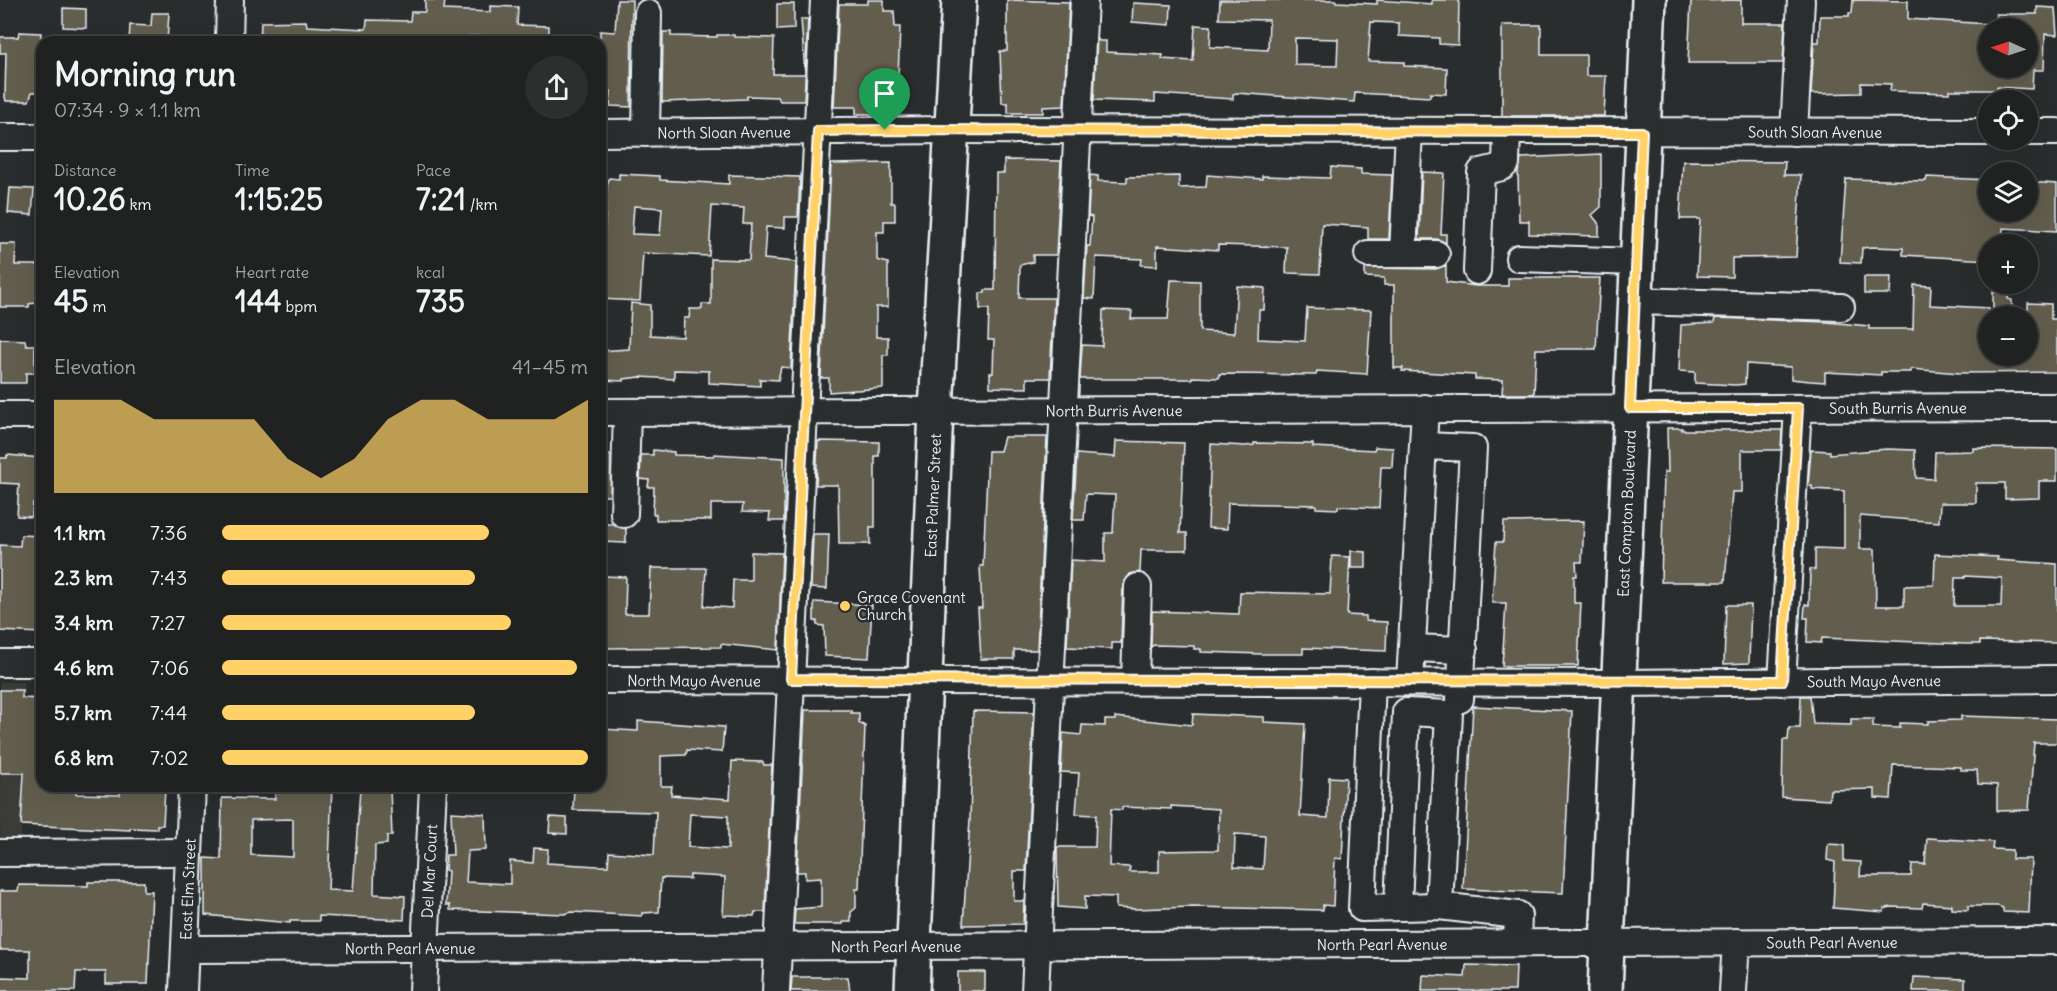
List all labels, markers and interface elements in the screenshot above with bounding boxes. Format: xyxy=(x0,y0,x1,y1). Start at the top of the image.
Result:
north arrow xyxy=(1978,18,2038,78)
map controls xyxy=(1978,18,2038,366)
text: Morning run xyxy=(54,53,236,95)
button: share xyxy=(525,56,588,119)
pin xyxy=(859,68,910,130)
icon: arrive xyxy=(868,77,901,110)
button: locate xyxy=(1978,90,2038,150)
text: 07:34 · 9 × 1.1 km xyxy=(54,97,201,122)
street label: North Sloan Avenue xyxy=(657,122,791,142)
street label: South Sloan Avenue xyxy=(1748,122,1882,141)
text: Distance xyxy=(54,160,116,180)
text: Time xyxy=(235,160,270,180)
text: Pace xyxy=(416,160,451,180)
button: layers xyxy=(1978,162,2038,222)
text: 10.26 xyxy=(54,180,126,218)
text: 1:15:25 xyxy=(235,180,323,218)
text: 7:21 xyxy=(416,180,466,218)
text: km xyxy=(126,194,152,214)
text: /km xyxy=(466,194,498,214)
button: + xyxy=(1978,234,2038,294)
text: Elevation xyxy=(54,262,120,282)
text: Heart rate xyxy=(235,262,309,282)
text: kcal xyxy=(416,262,445,282)
text: 45 xyxy=(54,282,89,320)
text: 144 xyxy=(235,282,282,320)
text: 735 xyxy=(416,282,465,320)
text: m xyxy=(89,296,106,316)
text: bpm xyxy=(282,296,317,316)
button: − xyxy=(1978,306,2038,366)
text: Elevation xyxy=(54,354,136,379)
text: 41–45 m xyxy=(512,354,588,379)
street label: South Burris Avenue xyxy=(1829,398,1967,417)
street label: North Burris Avenue xyxy=(1045,401,1183,420)
street label: East Compton Boulevard xyxy=(1613,429,1639,597)
street label: East Palmer Street xyxy=(920,433,945,558)
text: 1.1 km xyxy=(54,520,106,545)
text: 7:36 xyxy=(150,520,187,545)
text: 2.3 km xyxy=(54,565,113,590)
text: 7:43 xyxy=(150,565,187,590)
place label: Grace Covenant Church xyxy=(857,588,966,624)
marker: Grace Covenant Church xyxy=(838,599,852,613)
text: 3.4 km xyxy=(54,610,113,635)
text: 7:27 xyxy=(150,610,185,635)
text: 4.6 km xyxy=(54,655,114,680)
text: 7:06 xyxy=(150,655,189,680)
street label: North Mayo Avenue xyxy=(627,671,761,690)
street label: South Mayo Avenue xyxy=(1807,671,1941,691)
text: 5.7 km xyxy=(54,700,112,725)
text: 7:44 xyxy=(150,700,187,725)
text: 6.8 km xyxy=(54,745,114,770)
text: 7:02 xyxy=(150,745,188,770)
street label: Del Mar Court xyxy=(417,824,441,919)
street label: East Elm Street xyxy=(176,838,199,940)
street label: South Pearl Avenue xyxy=(1766,932,1898,952)
street label: North Pearl Avenue xyxy=(1317,934,1447,954)
street label: North Pearl Avenue xyxy=(831,936,961,956)
street label: North Pearl Avenue xyxy=(345,938,475,958)

